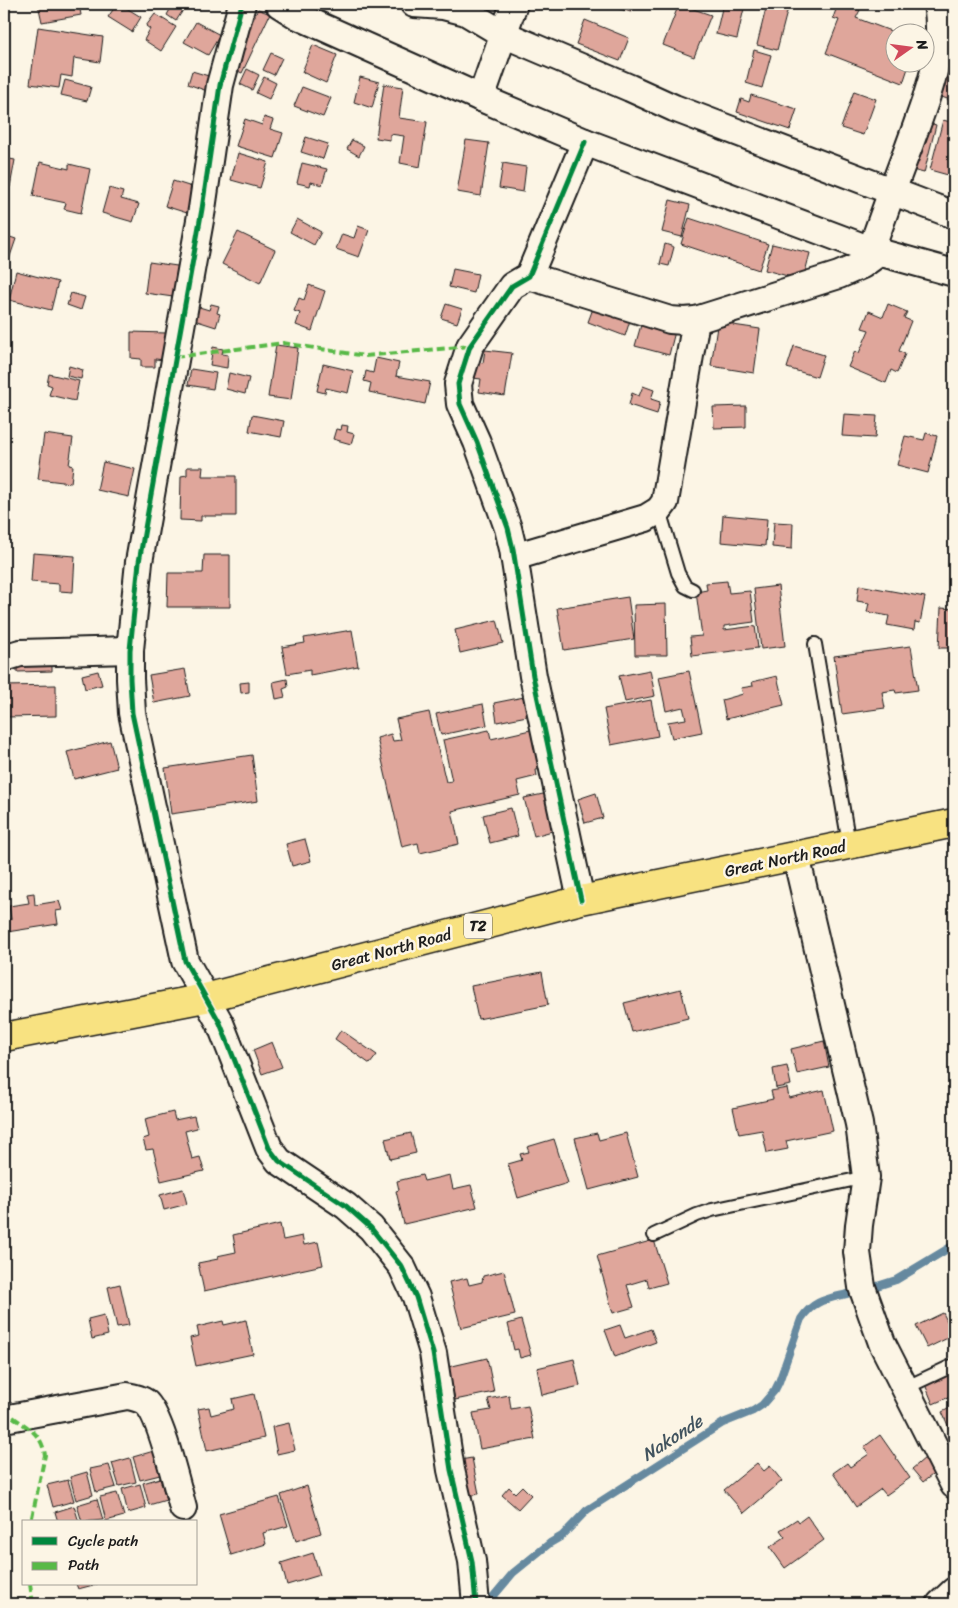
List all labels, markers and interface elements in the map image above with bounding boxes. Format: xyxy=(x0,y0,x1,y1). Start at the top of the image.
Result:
north arrow xyxy=(886,22,936,72)
text: N xyxy=(909,36,936,53)
street label: Great North Road xyxy=(722,831,850,885)
road number: T2 xyxy=(464,914,492,938)
street label: Great North Road xyxy=(328,919,456,979)
water label: Nakonde xyxy=(635,1405,711,1470)
legend xyxy=(22,1520,198,1586)
text: Cycle path xyxy=(68,1528,139,1554)
text: Path xyxy=(68,1552,99,1578)

